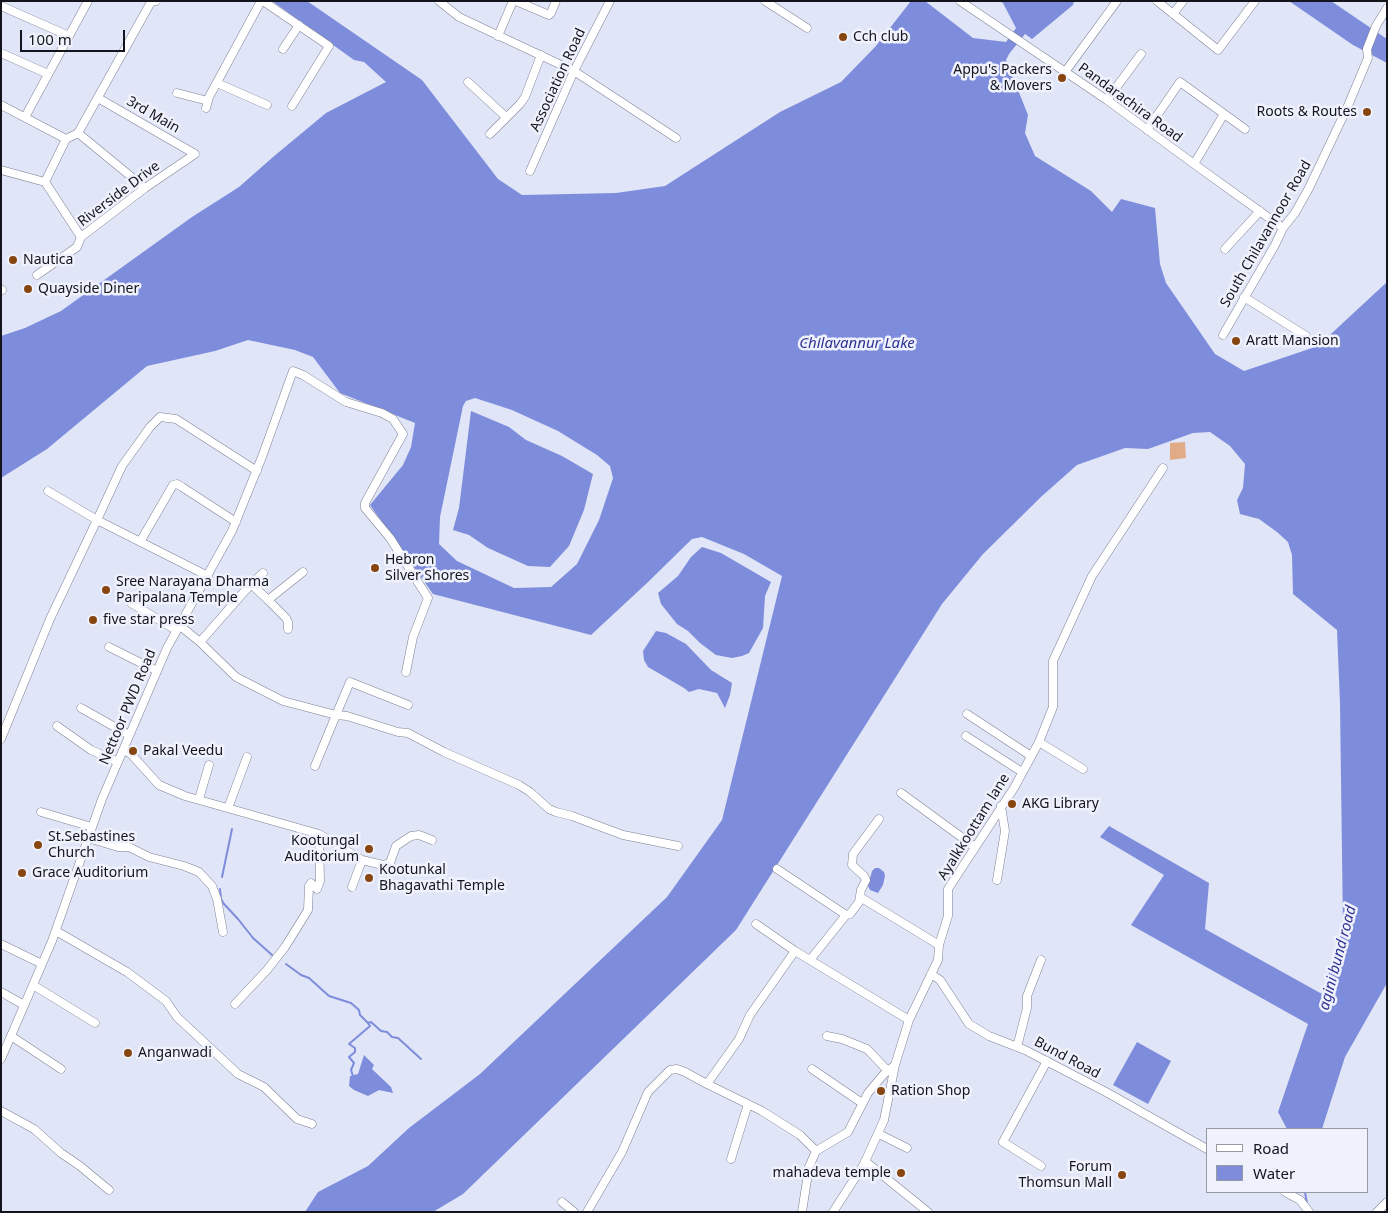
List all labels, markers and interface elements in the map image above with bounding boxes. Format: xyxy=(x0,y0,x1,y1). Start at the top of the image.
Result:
scale bar xyxy=(22,20,128,52)
street label: Association Road xyxy=(527,26,589,134)
text: 100 m xyxy=(28,29,72,49)
place label: Cch club xyxy=(853,29,908,45)
marker: Cch club xyxy=(837,31,849,43)
street label: Pandarachira Road xyxy=(1075,60,1185,146)
place label: Appu's Packers & Movers xyxy=(953,62,1052,94)
marker: Appu's Packers & Movers xyxy=(1056,72,1068,84)
street label: 3rd Main xyxy=(123,93,183,137)
place label: Roots & Routes xyxy=(1257,104,1357,120)
marker: Roots & Routes xyxy=(1361,106,1373,118)
street label: South Chilavannoor Road xyxy=(1217,157,1315,311)
street label: Riverside Drive xyxy=(75,158,163,230)
place label: Nautica xyxy=(23,252,73,268)
marker: Nautica xyxy=(7,254,19,266)
place label: Quayside Diner xyxy=(38,281,139,297)
marker: Quayside Diner xyxy=(22,283,34,295)
place label: Aratt Mansion xyxy=(1246,333,1339,349)
water label: Chilavannur Lake xyxy=(799,335,915,353)
marker: Aratt Mansion xyxy=(1230,335,1242,347)
place label: Hebron Silver Shores xyxy=(385,552,469,584)
marker: Hebron Silver Shores xyxy=(369,562,381,574)
place label: Sree Narayana Dharma Paripalana Temple xyxy=(116,574,269,606)
marker: Sree Narayana Dharma Paripalana Temple xyxy=(100,584,112,596)
place label: five star press xyxy=(103,612,195,628)
marker: five star press xyxy=(87,614,99,626)
street label: Nettoor PWD Road xyxy=(96,647,160,767)
place label: Pakal Veedu xyxy=(143,743,223,759)
marker: Pakal Veedu xyxy=(127,745,139,757)
street label: Ayalkkoottam lane xyxy=(935,771,1013,883)
place label: AKG Library xyxy=(1022,796,1099,812)
marker: AKG Library xyxy=(1006,798,1018,810)
place label: St.Sebastines Church xyxy=(48,829,135,862)
place label: Kootungal Auditorium xyxy=(285,833,359,866)
marker: St.Sebastines Church xyxy=(32,839,44,851)
marker: Kootungal Auditorium xyxy=(363,843,375,855)
place label: Kootunkal Bhagavathi Temple xyxy=(379,862,505,894)
place label: Grace Auditorium xyxy=(32,865,148,881)
marker: Grace Auditorium xyxy=(16,867,28,879)
marker: Kootunkal Bhagavathi Temple xyxy=(363,872,375,884)
water label: agini bund road xyxy=(1315,904,1361,1012)
street label: Bund Road xyxy=(1031,1034,1103,1082)
place label: Anganwadi xyxy=(138,1045,212,1061)
marker: Anganwadi xyxy=(122,1047,134,1059)
place label: Ration Shop xyxy=(891,1083,970,1099)
marker: Ration Shop xyxy=(875,1085,887,1097)
legend xyxy=(1206,1128,1368,1193)
text: Road xyxy=(1253,1138,1289,1158)
place label: Forum Thomsun Mall xyxy=(1019,1159,1112,1192)
text: Water xyxy=(1253,1163,1295,1183)
place label: mahadeva temple xyxy=(773,1165,891,1181)
marker: mahadeva temple xyxy=(895,1167,907,1179)
marker: Forum Thomsun Mall xyxy=(1116,1169,1128,1181)

